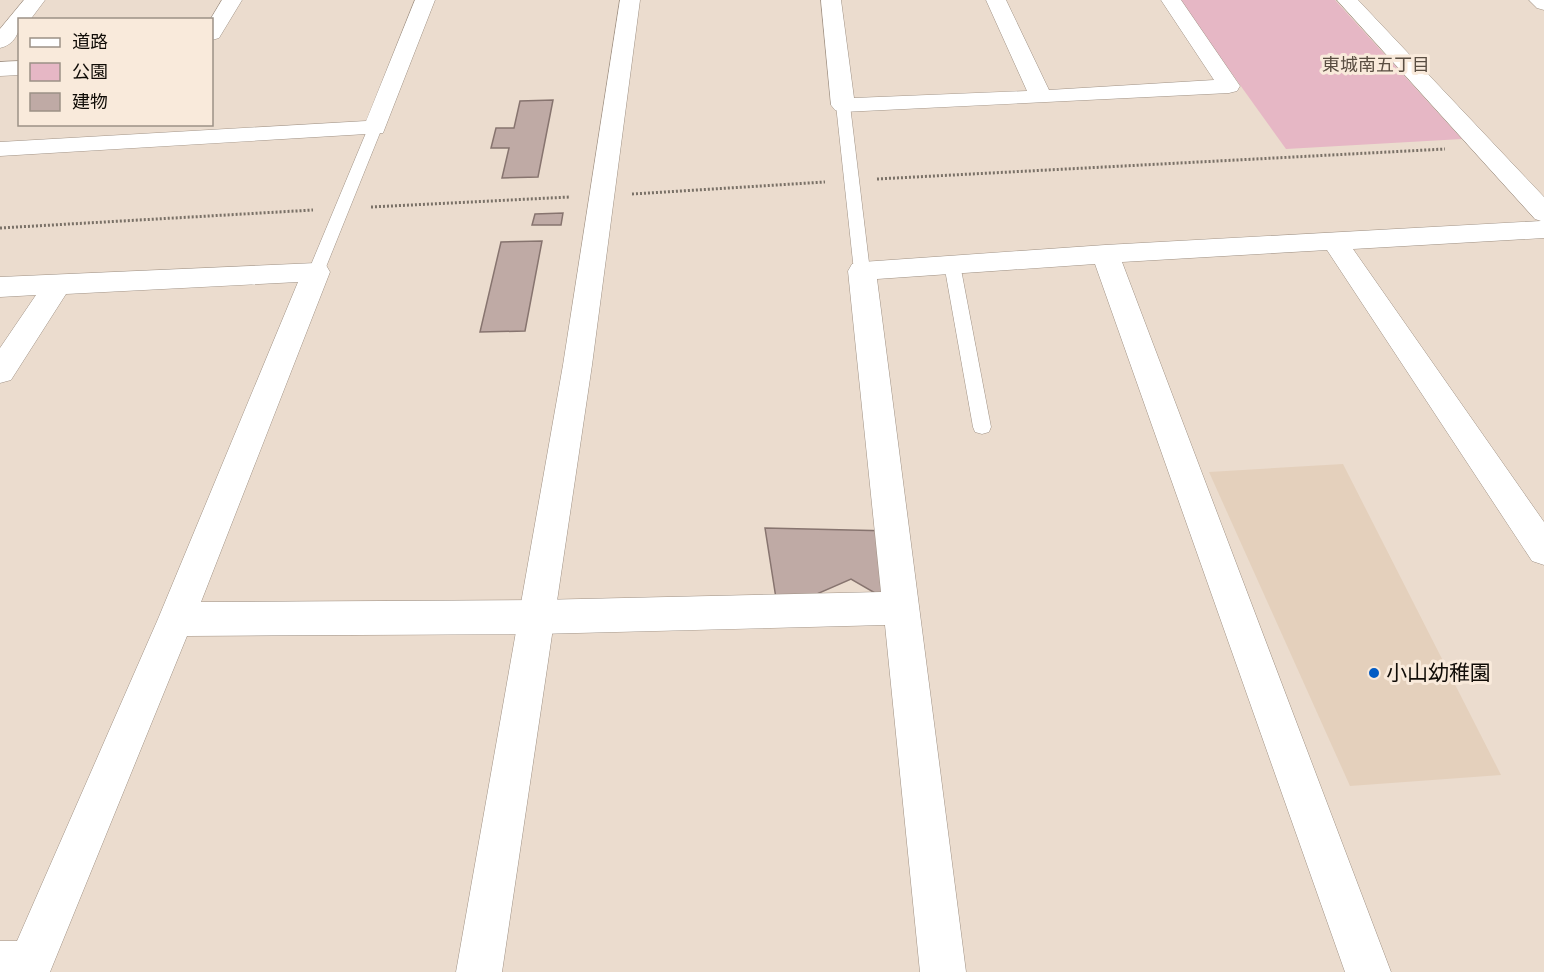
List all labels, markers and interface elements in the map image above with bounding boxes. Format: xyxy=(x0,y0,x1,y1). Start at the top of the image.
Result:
legend xyxy=(18,18,213,126)
text: 道路 xyxy=(72,31,108,53)
district label: 東城南五丁目 xyxy=(1322,54,1430,76)
text: 公園 xyxy=(72,61,108,83)
text: 建物 xyxy=(72,91,108,113)
place label: 小山幼稚園 xyxy=(1386,661,1491,685)
marker: 小山幼稚園 xyxy=(1367,666,1381,680)

